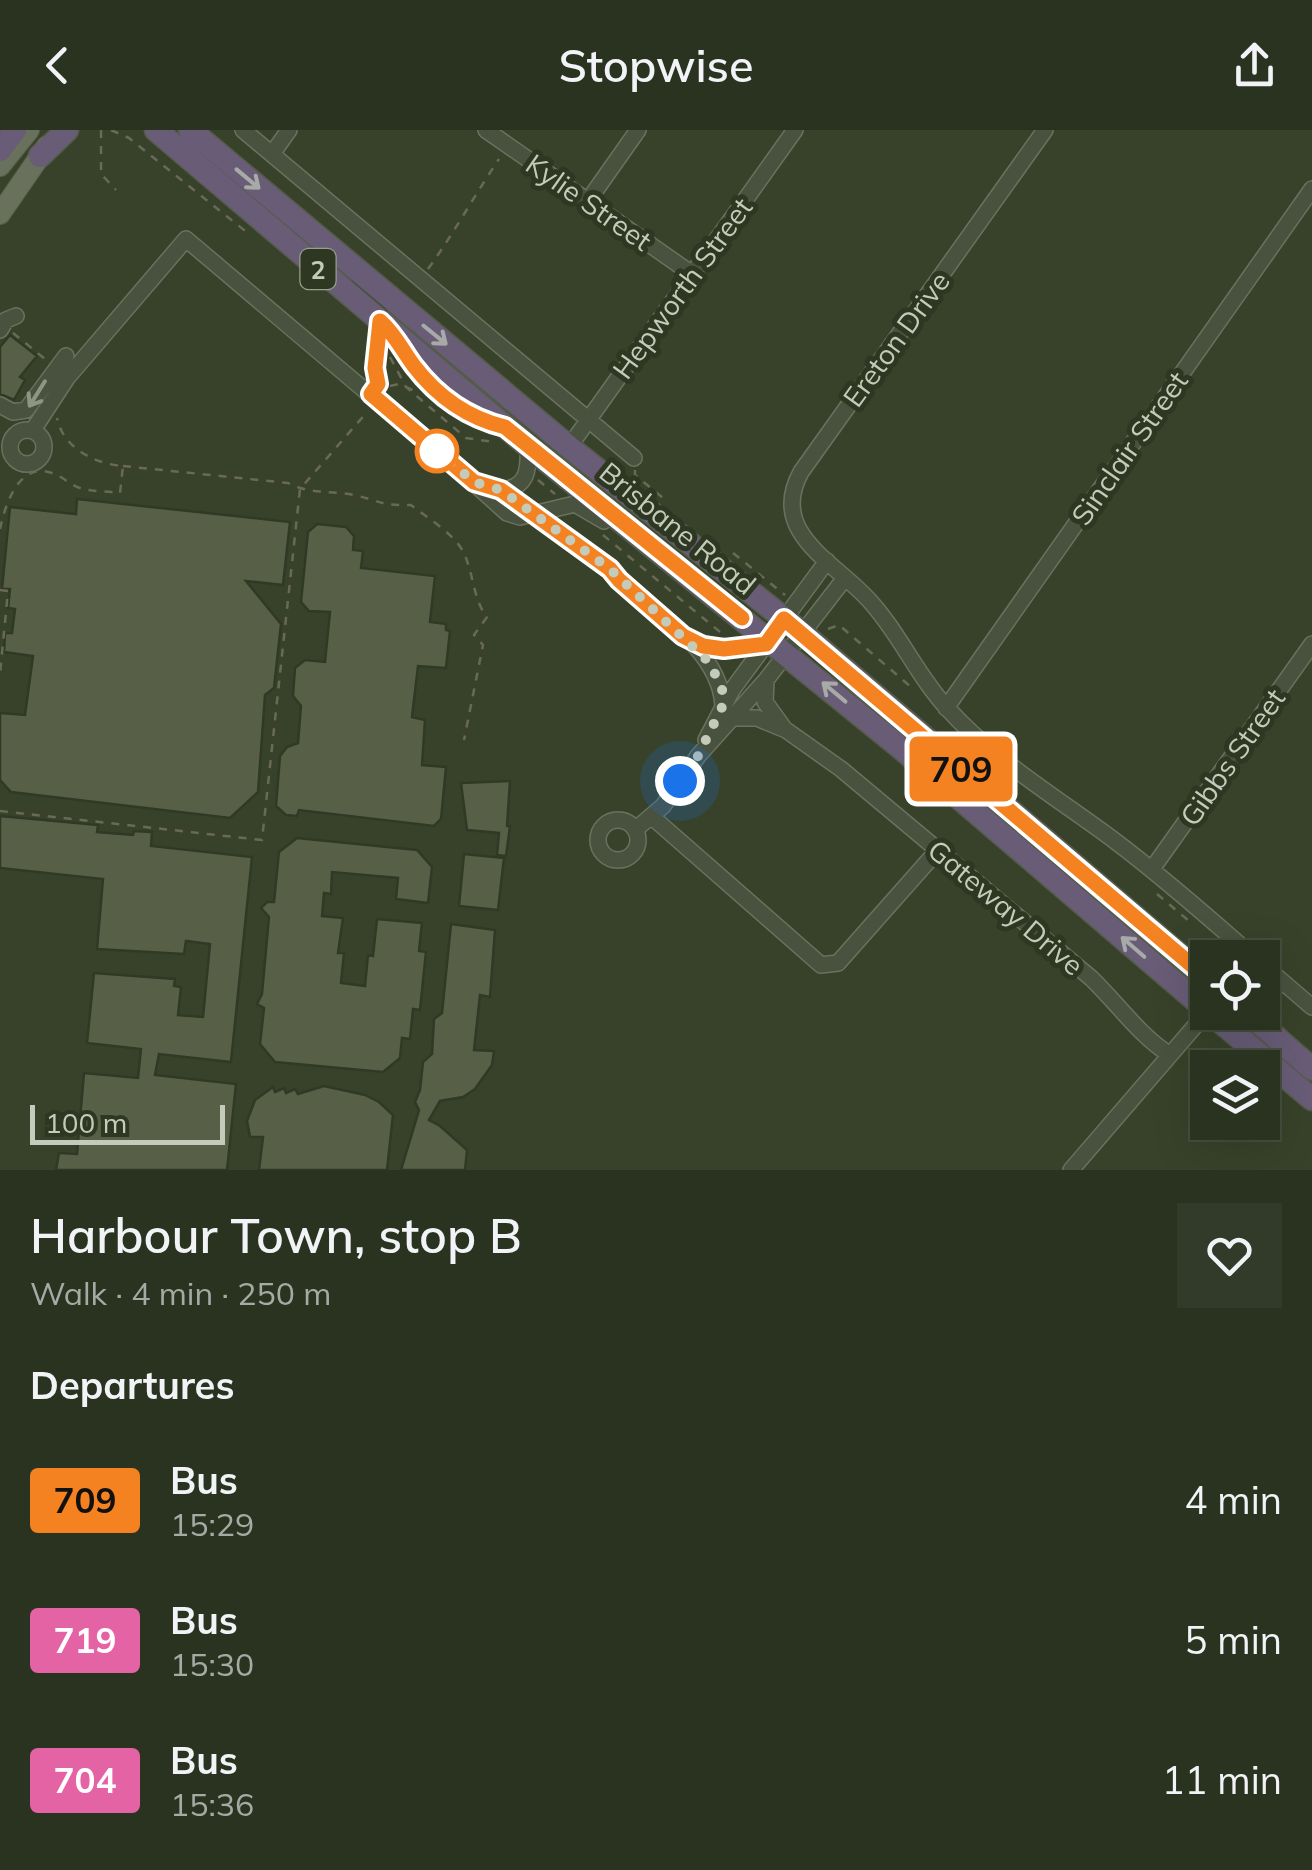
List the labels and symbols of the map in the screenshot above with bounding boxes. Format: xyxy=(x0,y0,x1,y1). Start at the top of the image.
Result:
street label: Kylie Street xyxy=(520,146,659,258)
one-way arrow xyxy=(235,168,261,190)
street label: Hepworth Street xyxy=(605,190,760,385)
road number: 2 xyxy=(300,249,336,289)
street label: Ereton Drive xyxy=(835,265,957,413)
one-way arrow xyxy=(421,324,447,346)
street label: Sinclair Street xyxy=(1063,364,1195,532)
one-way arrow xyxy=(27,379,47,408)
unlabelled marker xyxy=(416,430,458,472)
street label: Brisbane Road xyxy=(593,454,763,602)
one-way arrow xyxy=(821,681,847,703)
street label: Gibbs Street xyxy=(1172,682,1292,832)
line badge: 709 xyxy=(904,736,1018,802)
your location xyxy=(655,756,705,806)
street label: Gateway Drive xyxy=(921,832,1091,982)
one-way arrow xyxy=(1121,937,1147,959)
scale bar xyxy=(30,1100,225,1144)

